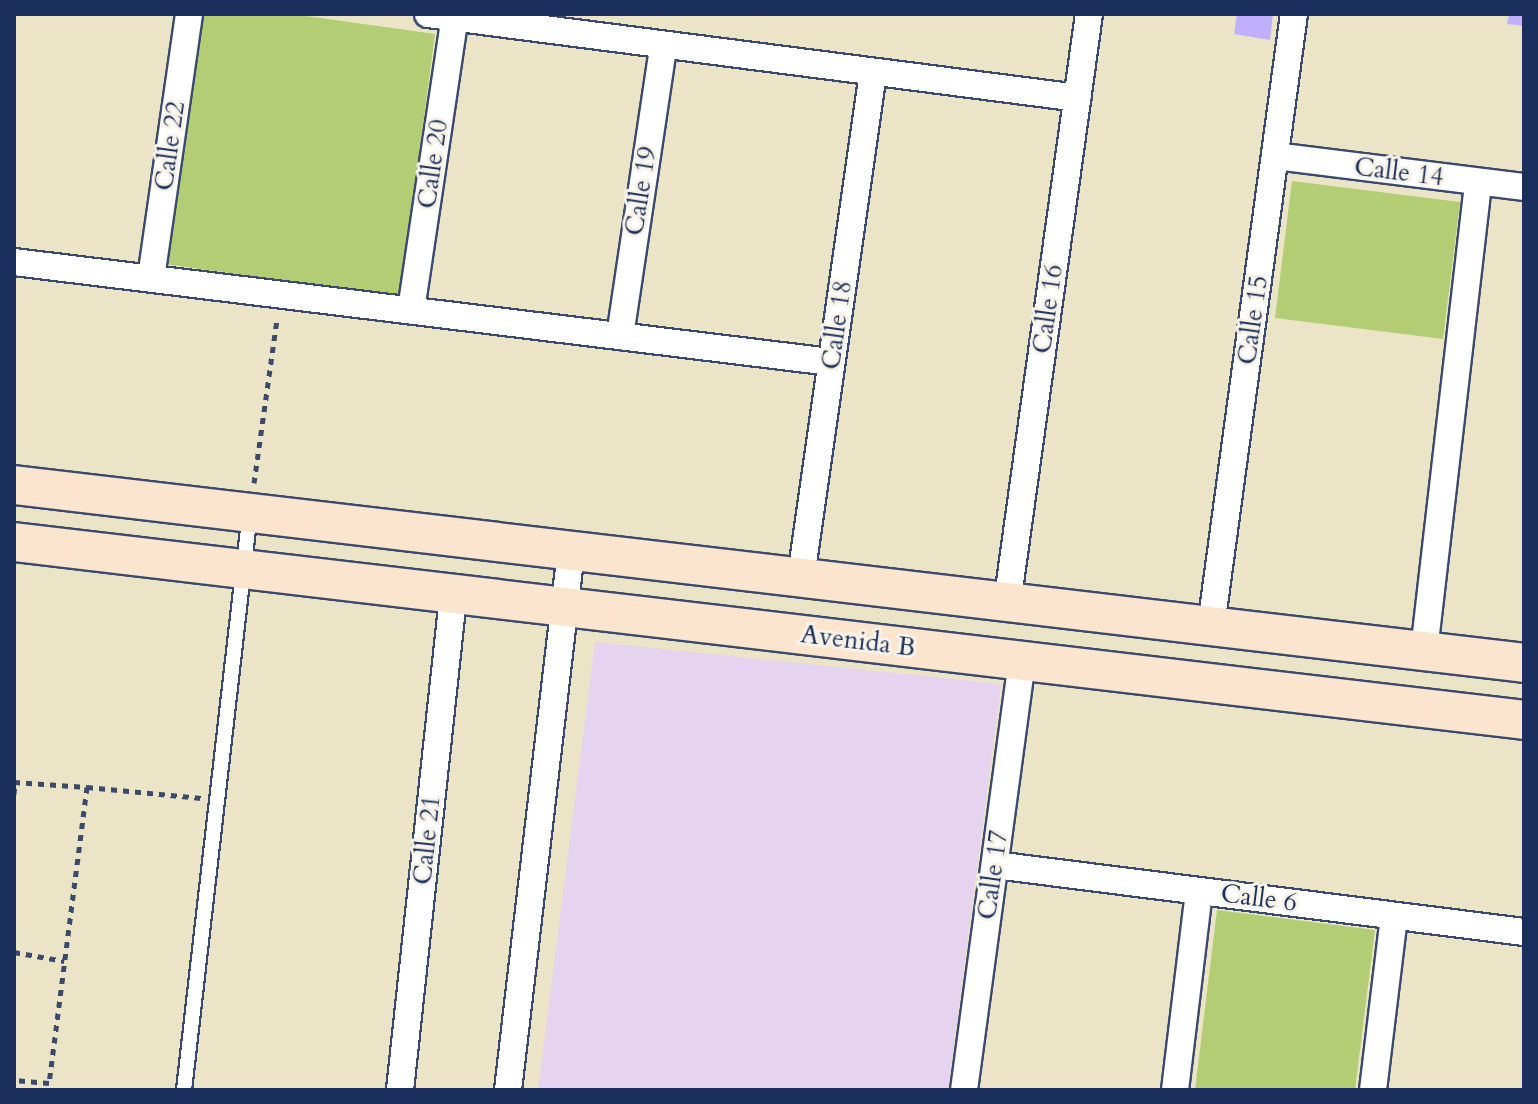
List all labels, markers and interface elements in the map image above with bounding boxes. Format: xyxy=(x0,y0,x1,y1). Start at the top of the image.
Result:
street label: Calle 22 xyxy=(148,99,192,193)
street label: Calle 20 xyxy=(411,117,455,211)
street label: Calle 19 xyxy=(619,144,663,238)
street label: Calle 14 xyxy=(1353,151,1445,193)
street label: Calle 16 xyxy=(1026,262,1070,356)
street label: Calle 15 xyxy=(1231,273,1275,367)
street label: Calle 18 xyxy=(815,278,859,372)
street label: Avenida B xyxy=(799,618,917,664)
street label: Calle 21 xyxy=(407,794,447,886)
street label: Calle 17 xyxy=(971,828,1015,922)
street label: Calle 6 xyxy=(1219,878,1299,918)

